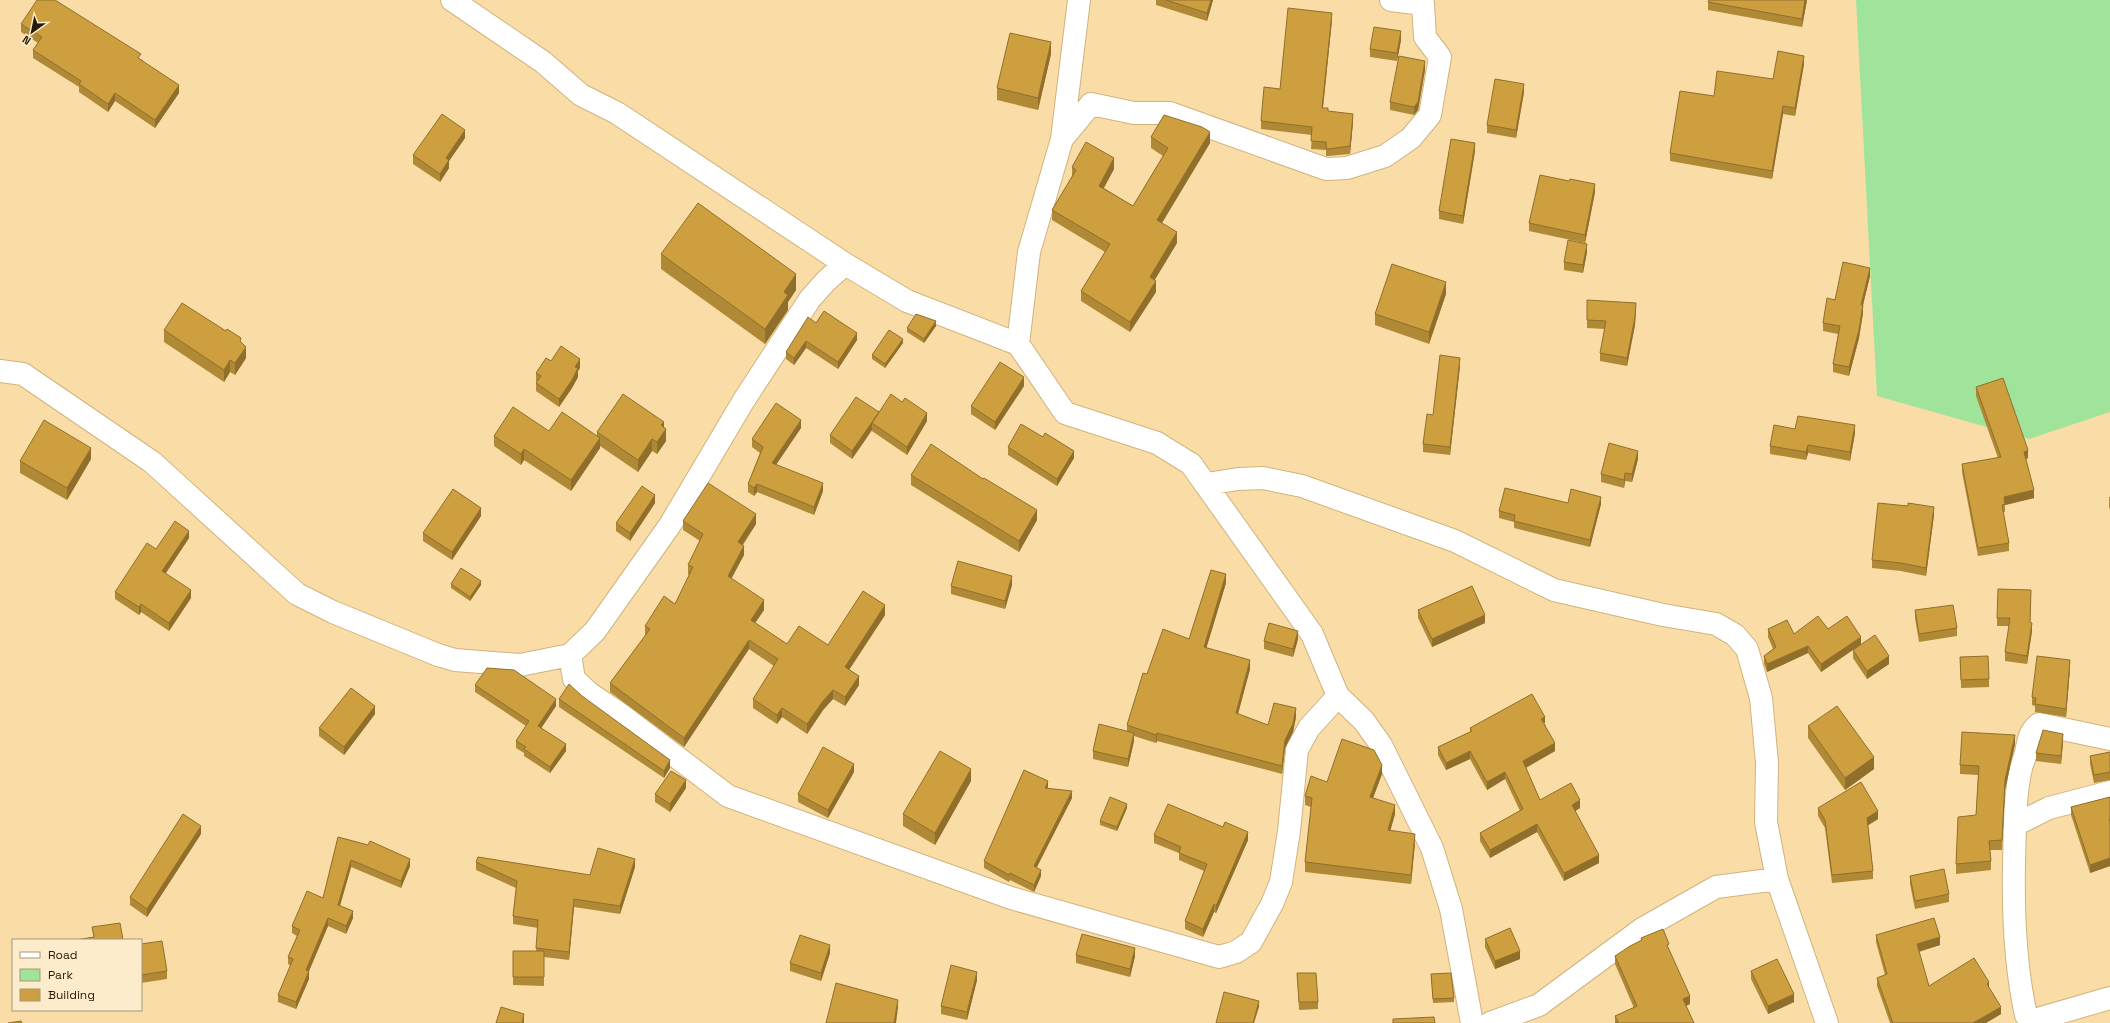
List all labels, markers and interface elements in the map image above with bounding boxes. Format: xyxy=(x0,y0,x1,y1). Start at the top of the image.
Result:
north arrow xyxy=(12,12,52,52)
text: N xyxy=(20,33,33,48)
legend xyxy=(12,939,142,1011)
text: Road xyxy=(48,947,77,963)
text: Park xyxy=(48,967,73,983)
text: Building xyxy=(48,987,95,1003)

